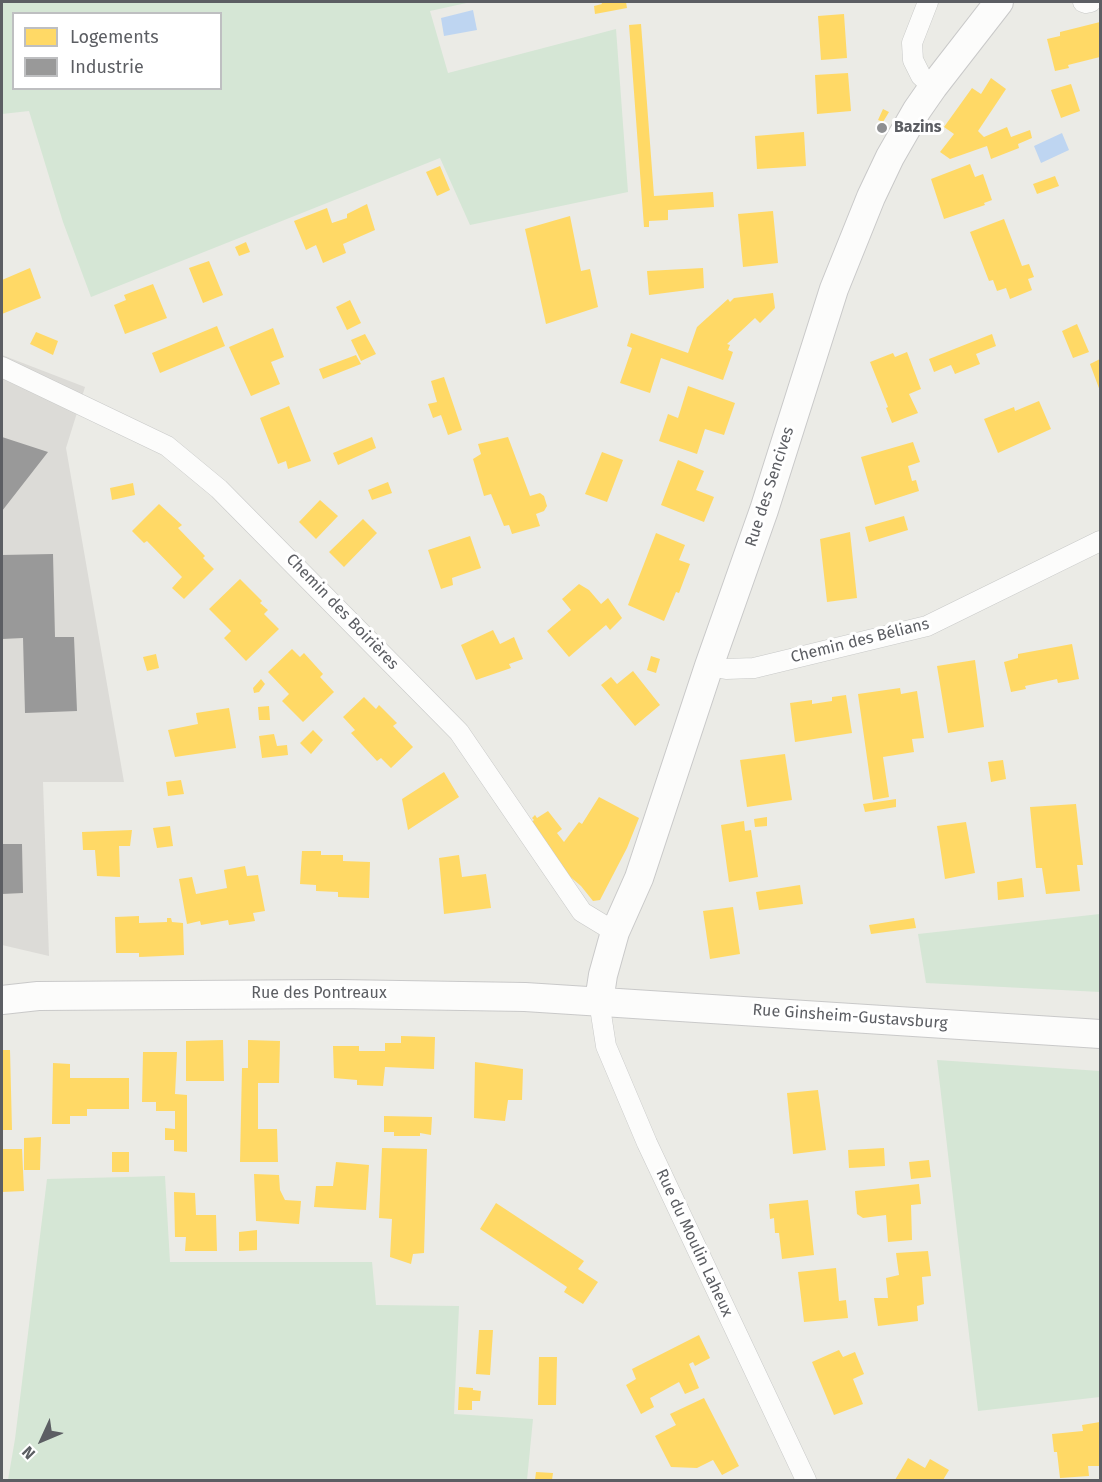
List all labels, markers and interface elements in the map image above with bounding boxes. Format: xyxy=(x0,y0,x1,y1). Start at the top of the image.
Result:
legend xyxy=(12,12,222,90)
text: Logements xyxy=(70,26,159,48)
text: Industrie xyxy=(70,56,144,78)
place label: Bazins xyxy=(894,118,941,138)
marker: Bazins xyxy=(875,121,889,135)
street label: Rue des Sencives xyxy=(742,425,798,549)
street label: Chemin des Boirières xyxy=(282,550,402,674)
street label: Chemin des Bélians xyxy=(789,615,931,667)
street label: Rue des Pontreaux xyxy=(251,984,387,1004)
street label: Rue Ginsheim-Gustavsburg xyxy=(752,1001,948,1033)
street label: Rue du Moulin Laheux xyxy=(651,1166,737,1320)
north arrow xyxy=(12,1410,72,1470)
text: N xyxy=(18,1442,39,1463)

